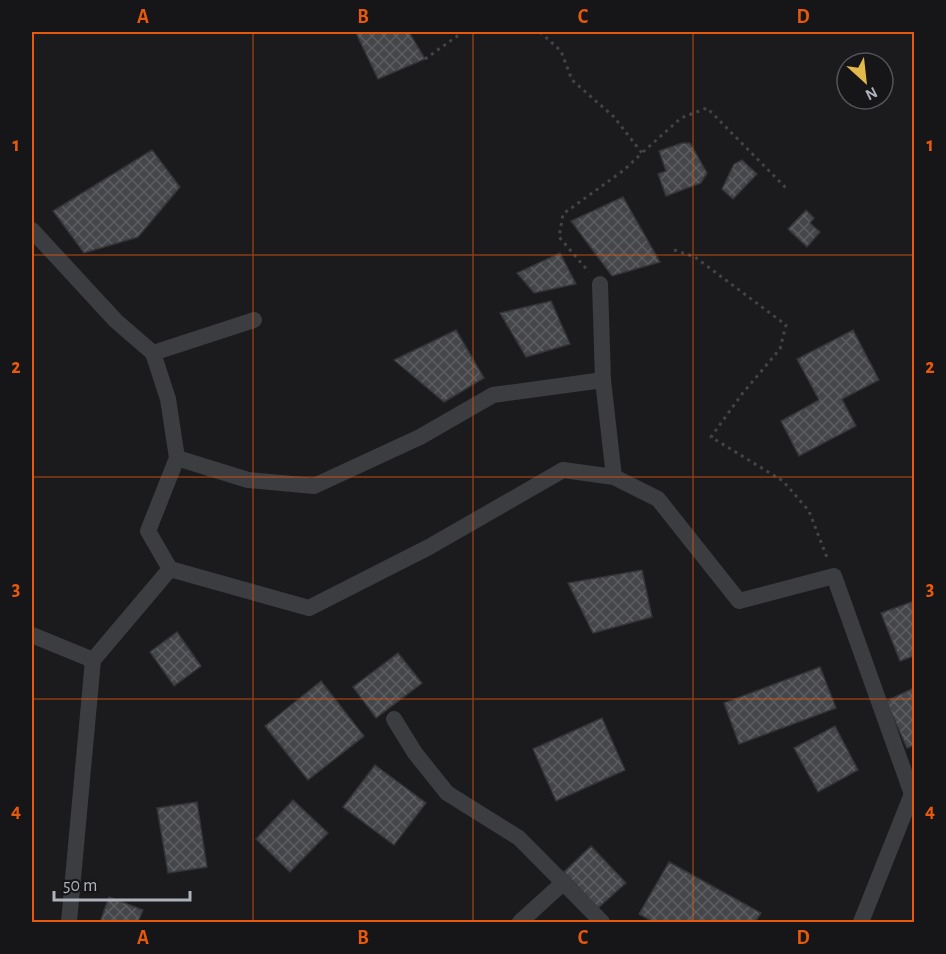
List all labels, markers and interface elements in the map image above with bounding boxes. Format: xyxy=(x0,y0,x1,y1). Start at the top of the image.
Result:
text: A xyxy=(137,7,149,27)
text: B xyxy=(357,7,369,27)
text: C xyxy=(578,7,589,27)
text: D xyxy=(796,7,810,27)
north arrow xyxy=(835,51,895,111)
text: N xyxy=(863,84,880,103)
text: 1 xyxy=(12,135,20,155)
text: 1 xyxy=(926,135,934,155)
text: 2 xyxy=(11,357,21,377)
text: 2 xyxy=(925,357,935,377)
text: 3 xyxy=(12,579,20,599)
text: 3 xyxy=(926,579,934,599)
text: 4 xyxy=(11,801,21,821)
text: 4 xyxy=(925,801,935,821)
scale bar xyxy=(54,864,190,902)
text: 50 m xyxy=(63,877,97,895)
text: A xyxy=(137,928,149,948)
text: B xyxy=(357,928,369,948)
text: C xyxy=(578,928,589,948)
text: D xyxy=(796,928,810,948)

